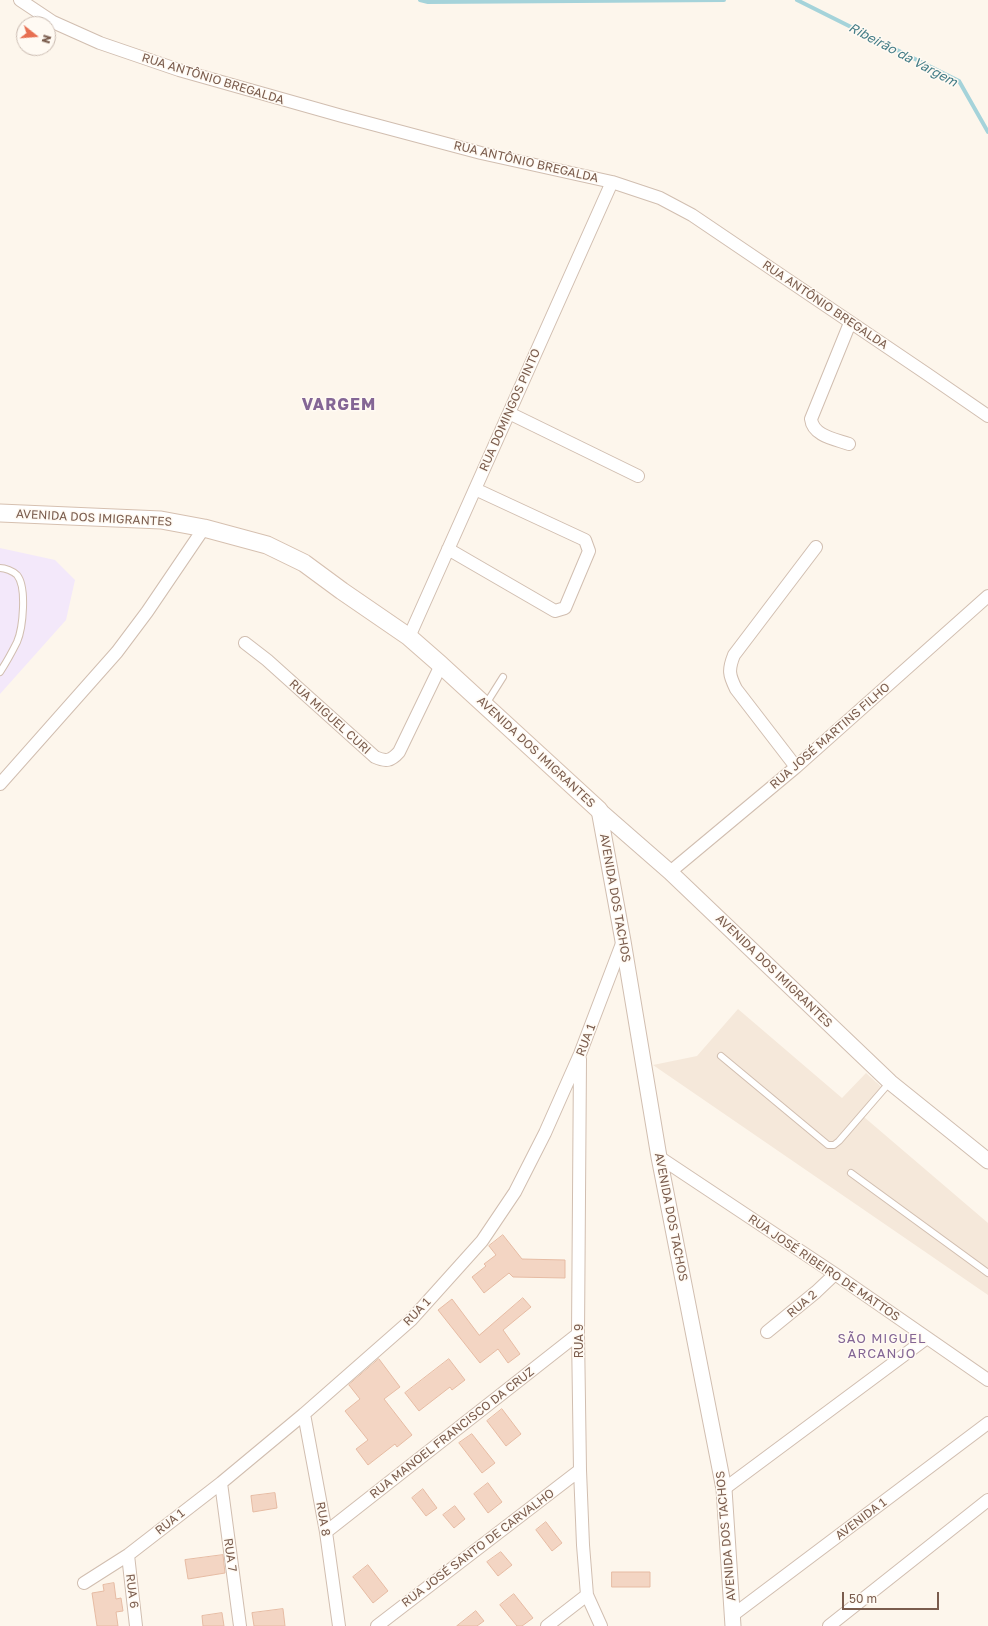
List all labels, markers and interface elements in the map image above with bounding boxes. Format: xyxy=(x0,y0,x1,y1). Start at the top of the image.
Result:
north arrow xyxy=(16,16,56,56)
water label: Ribeirão da Vargem xyxy=(846,20,960,90)
text: N xyxy=(40,33,54,45)
street label: RUA ANTÔNIO BREGALDA xyxy=(140,50,286,108)
street label: RUA ANTÔNIO BREGALDA xyxy=(452,138,600,186)
street label: RUA ANTÔNIO BREGALDA xyxy=(760,258,890,352)
street label: RUA DOMINGOS PINTO xyxy=(476,346,544,474)
district label: VARGEM xyxy=(302,395,376,415)
street label: AVENIDA DOS IMIGRANTES xyxy=(16,507,172,529)
street label: RUA MIGUEL CURI xyxy=(286,677,374,757)
street label: RUA JOSÉ MARTINS FILHO xyxy=(767,680,893,792)
street label: AVENIDA DOS IMIGRANTES xyxy=(474,693,598,811)
street label: AVENIDA DOS TACHOS xyxy=(597,832,633,964)
street label: AVENIDA DOS IMIGRANTES xyxy=(713,911,835,1031)
street label: RUA 1 xyxy=(573,1022,599,1058)
street label: AVENIDA DOS TACHOS xyxy=(651,1152,691,1282)
street label: RUA JOSÉ RIBEIRO DE MATTOS xyxy=(745,1212,903,1324)
street label: RUA 2 xyxy=(784,1287,820,1321)
street label: RUA 1 xyxy=(400,1295,434,1329)
street label: RUA 9 xyxy=(572,1324,586,1358)
district label: SÃO MIGUEL ARCANJO xyxy=(838,1331,926,1362)
street label: RUA MANOEL FRANCISCO DA CRUZ xyxy=(367,1364,537,1502)
street label: AVENIDA DOS TACHOS xyxy=(713,1470,739,1602)
street label: RUA JOSÉ SANTO DE CARVALHO xyxy=(399,1486,557,1610)
street label: AVENIDA 1 xyxy=(833,1495,889,1543)
street label: RUA 8 xyxy=(313,1501,333,1537)
street label: RUA 1 xyxy=(152,1506,188,1538)
street label: RUA 7 xyxy=(221,1537,239,1573)
street label: RUA 6 xyxy=(123,1573,141,1609)
scale bar xyxy=(844,1584,941,1610)
text: 50 m xyxy=(849,1591,877,1606)

